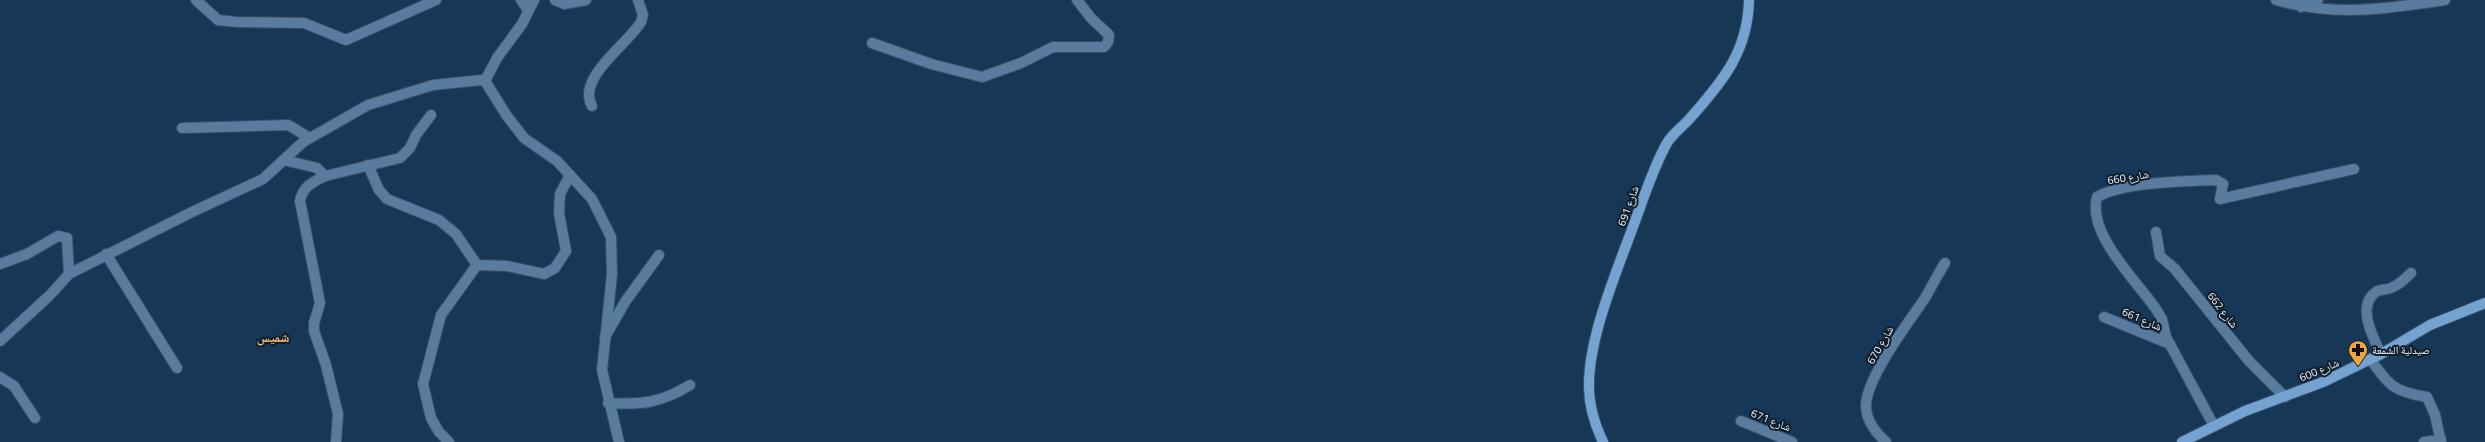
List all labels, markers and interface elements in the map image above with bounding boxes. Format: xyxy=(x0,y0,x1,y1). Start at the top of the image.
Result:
street label: شارع 660 xyxy=(2106,166,2150,188)
street label: شارع 691 xyxy=(1613,184,1643,228)
street label: شارع 662 xyxy=(2204,289,2242,331)
street label: شارع 661 xyxy=(2120,303,2164,335)
street label: شارع 670 xyxy=(1863,323,1897,367)
district label: شميس xyxy=(257,327,289,347)
pharmacy icon: صيدلية الشمعة xyxy=(2347,339,2369,367)
place label: صيدلية الشمعة xyxy=(2372,342,2430,358)
street label: شارع 600 xyxy=(2297,354,2341,386)
street label: شارع 671 xyxy=(1749,405,1793,435)

